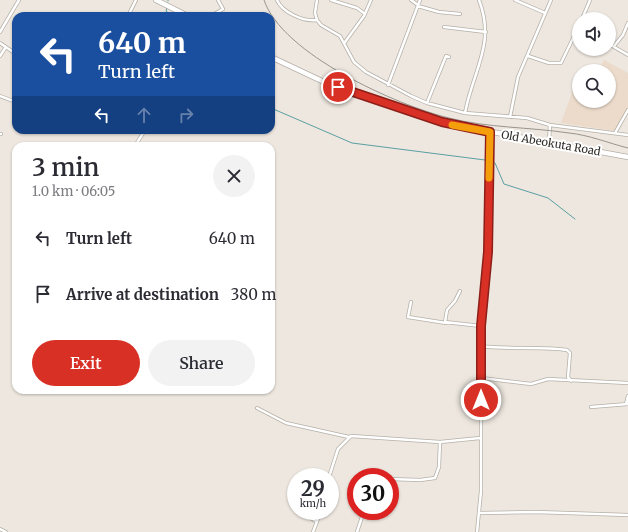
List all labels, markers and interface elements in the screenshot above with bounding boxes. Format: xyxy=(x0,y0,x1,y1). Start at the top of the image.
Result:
map controls xyxy=(572,12,616,108)
button: sound xyxy=(572,12,616,56)
text: 640 m xyxy=(98,25,186,61)
icon: left xyxy=(32,28,84,80)
text: Turn left xyxy=(98,60,175,83)
button: search xyxy=(572,64,616,108)
pin xyxy=(321,70,355,104)
icon: arrive xyxy=(327,76,349,98)
icon: left xyxy=(91,104,113,126)
icon: ahead xyxy=(133,104,155,126)
icon: right xyxy=(175,104,197,126)
street label: Old Abeokuta Road xyxy=(500,127,602,159)
text: 3 min xyxy=(32,152,99,183)
button: close xyxy=(213,155,255,197)
text: 1.0 km · 06:05 xyxy=(32,183,115,200)
icon: left xyxy=(32,227,54,249)
text: Turn left xyxy=(66,229,132,248)
text: 640 m xyxy=(209,229,255,248)
icon: arrive xyxy=(32,283,54,305)
text: Arrive at destination xyxy=(66,285,219,304)
text: 380 m xyxy=(231,285,276,304)
button: Exit xyxy=(32,340,140,386)
button: Share xyxy=(148,340,255,386)
position arrow xyxy=(460,379,502,421)
speed limit sign: 30 xyxy=(347,468,399,520)
text: 29 xyxy=(301,476,325,501)
text: km/h xyxy=(300,497,326,510)

